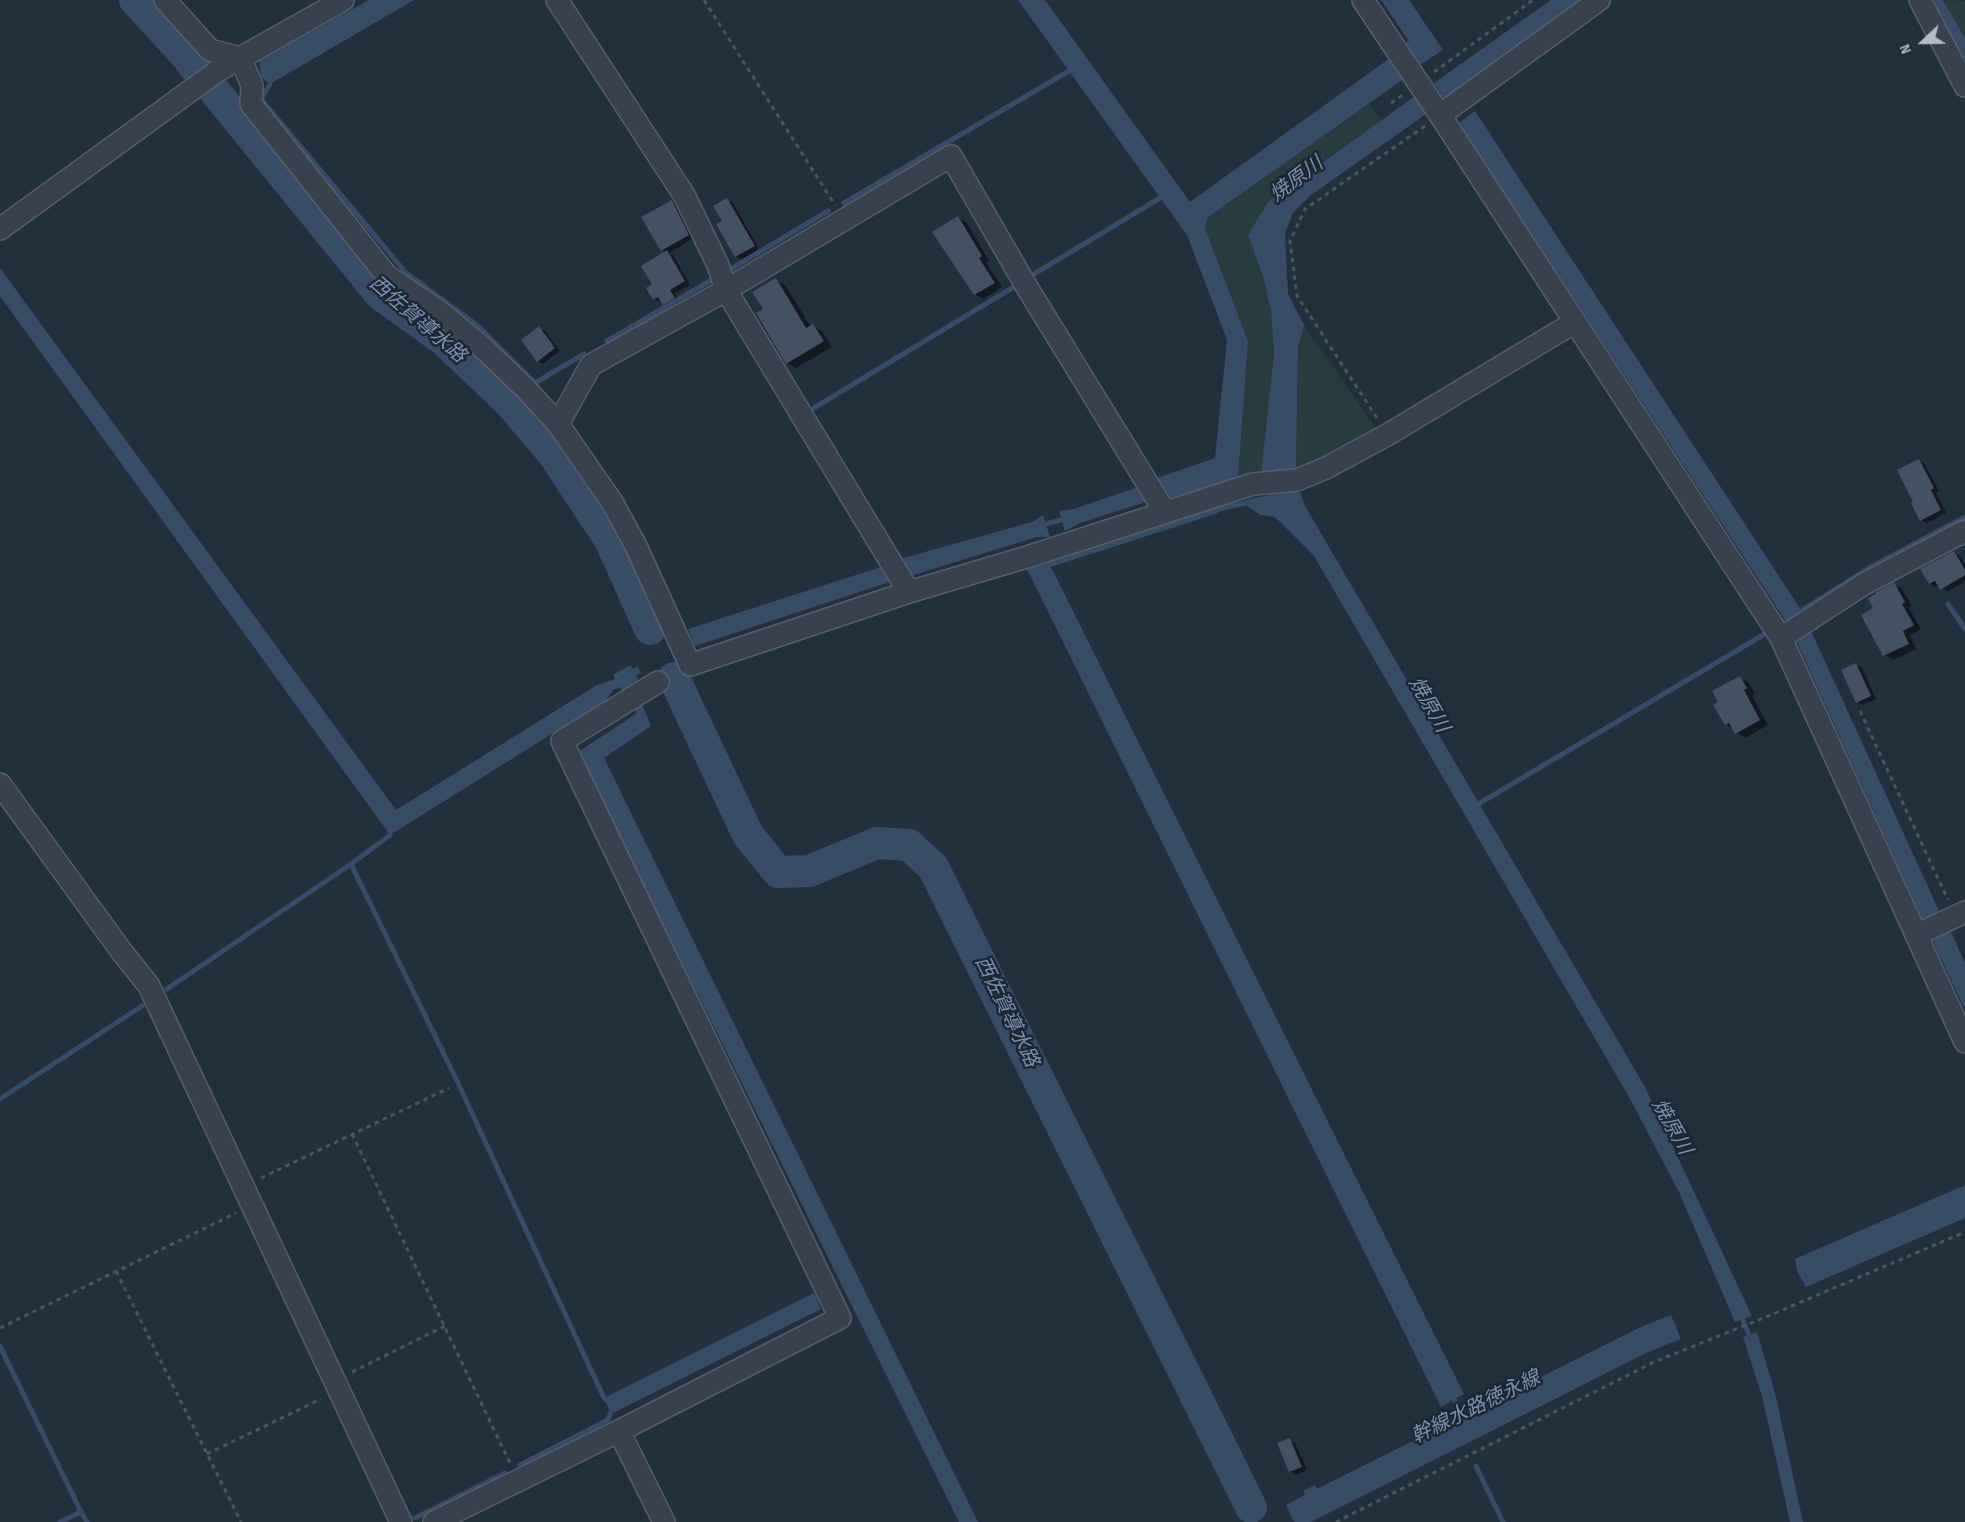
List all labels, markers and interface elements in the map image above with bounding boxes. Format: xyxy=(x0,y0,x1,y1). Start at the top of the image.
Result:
north arrow xyxy=(1893,12,1953,72)
text: N xyxy=(1895,41,1916,56)
water label: 焼原川 xyxy=(1266,152,1328,208)
water label: 西佐賀導水路 xyxy=(364,272,470,368)
water label: 焼原川 xyxy=(1403,673,1453,737)
water label: 西佐賀導水路 xyxy=(969,953,1043,1071)
water label: 焼原川 xyxy=(1646,1095,1696,1159)
water label: 幹線水路徳永線 xyxy=(1408,1367,1544,1449)

